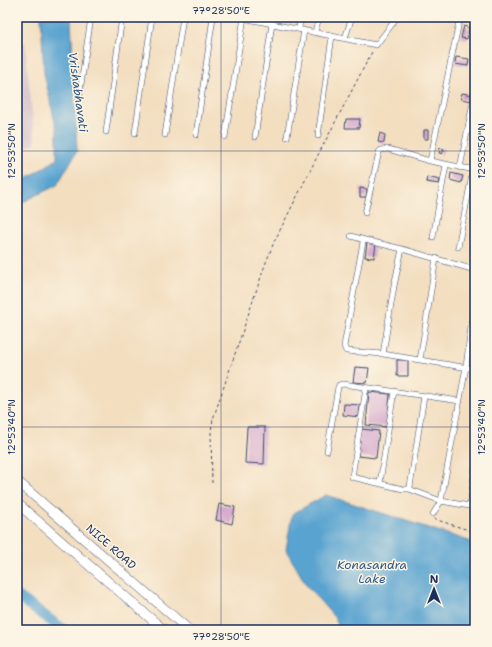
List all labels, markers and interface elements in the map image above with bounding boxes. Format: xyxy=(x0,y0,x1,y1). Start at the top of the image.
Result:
text: 77°28'50"E xyxy=(192,4,250,17)
water label: Vrishabhavati xyxy=(64,51,92,134)
text: 12°53'50"N xyxy=(5,123,18,179)
text: 12°53'50"N xyxy=(475,123,488,179)
text: 12°53'40"N xyxy=(5,399,18,455)
text: 12°53'40"N xyxy=(475,399,488,455)
street label: NICE ROAD xyxy=(83,521,139,573)
water label: Konasandra Lake xyxy=(337,557,407,587)
north arrow xyxy=(414,569,454,609)
text: N xyxy=(430,572,439,587)
text: 77°28'50"E xyxy=(192,630,250,643)

